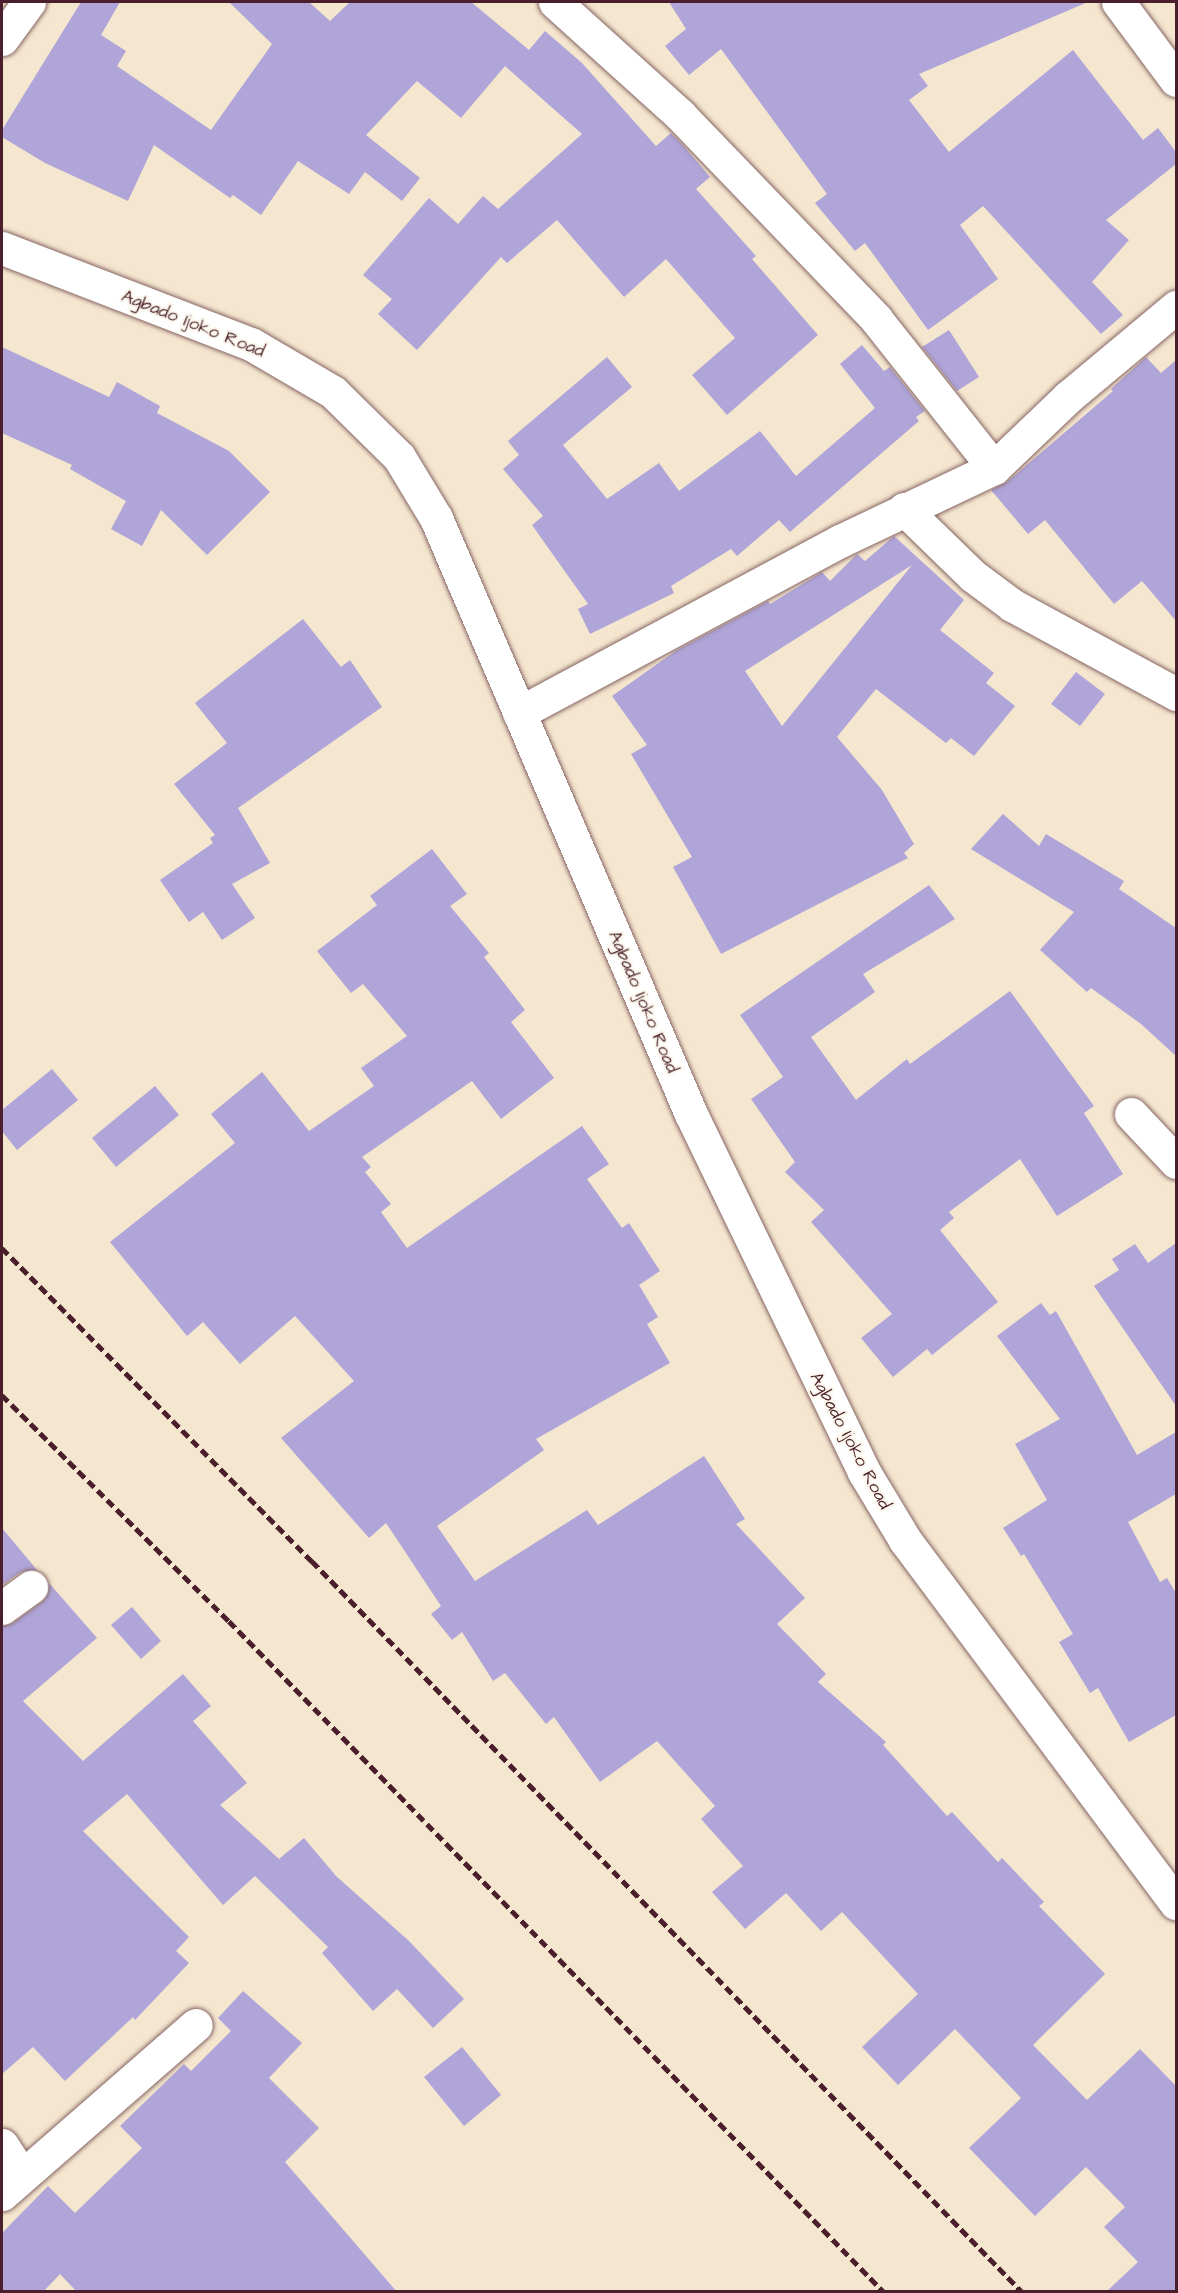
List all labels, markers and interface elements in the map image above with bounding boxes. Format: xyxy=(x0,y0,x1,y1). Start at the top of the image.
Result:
street label: Agbado Ijoko Road xyxy=(118,285,268,363)
street label: Agbado Ijoko Road xyxy=(603,928,683,1076)
street label: Agbado Ijoko Road xyxy=(805,1369,895,1513)

